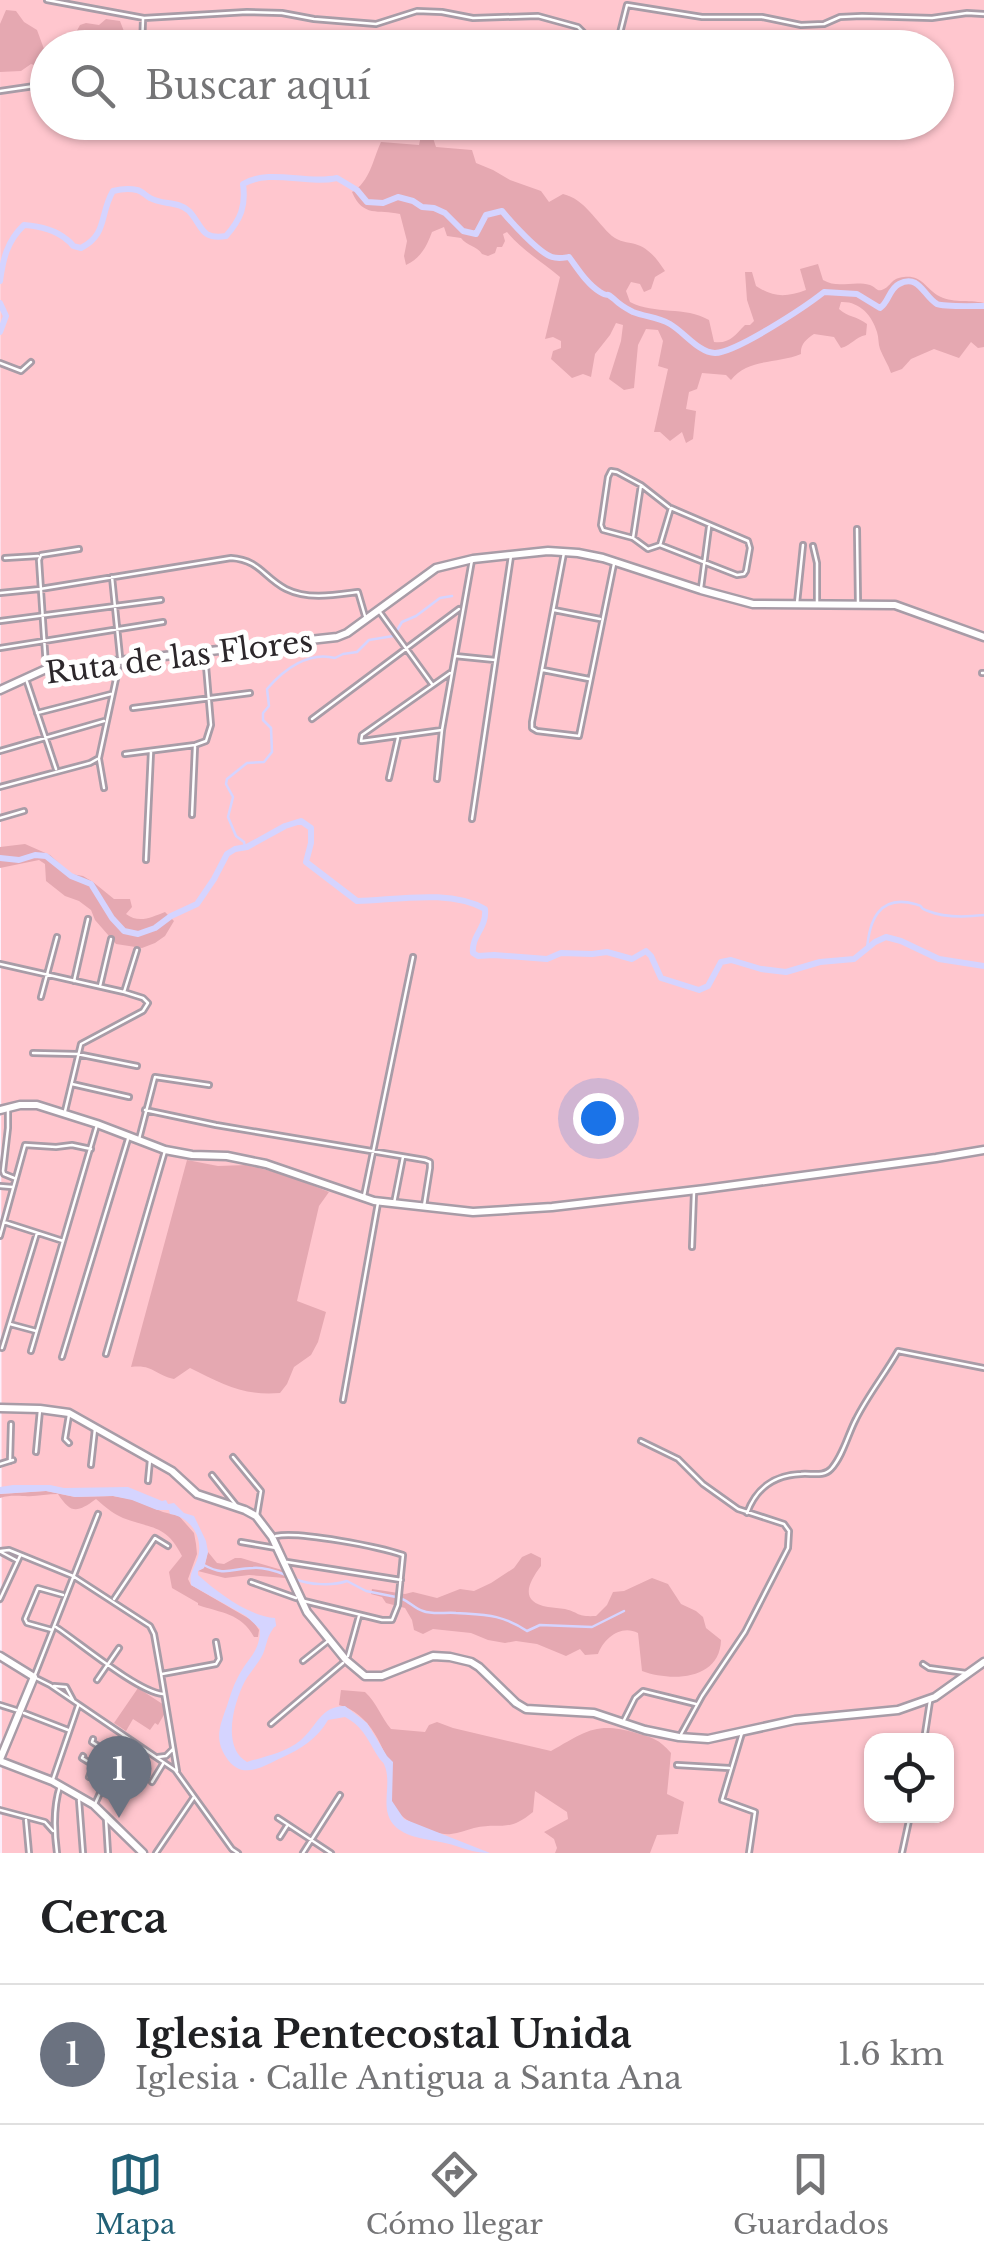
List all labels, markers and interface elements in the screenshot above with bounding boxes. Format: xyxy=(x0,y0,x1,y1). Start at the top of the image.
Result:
search box xyxy=(30,30,954,140)
icon: search xyxy=(65,58,120,113)
text: Buscar aquí xyxy=(145,62,370,109)
street label: Ruta de las Flores xyxy=(43,622,315,692)
your location xyxy=(573,1093,624,1144)
map controls xyxy=(864,1733,954,1823)
button: locate xyxy=(864,1733,954,1823)
pin: 1 xyxy=(86,1736,152,1818)
text: Cerca xyxy=(40,1892,168,1944)
text: Iglesia Pentecostal Unida xyxy=(135,2011,632,2058)
text: 1 xyxy=(66,2034,79,2074)
text: 1.6 km xyxy=(838,2034,944,2074)
text: Iglesia · Calle Antigua a Santa Ana xyxy=(135,2058,682,2098)
tab: Mapa xyxy=(95,2147,176,2242)
tab: Cómo llegar xyxy=(366,2147,543,2242)
tab: Guardados xyxy=(733,2147,889,2242)

